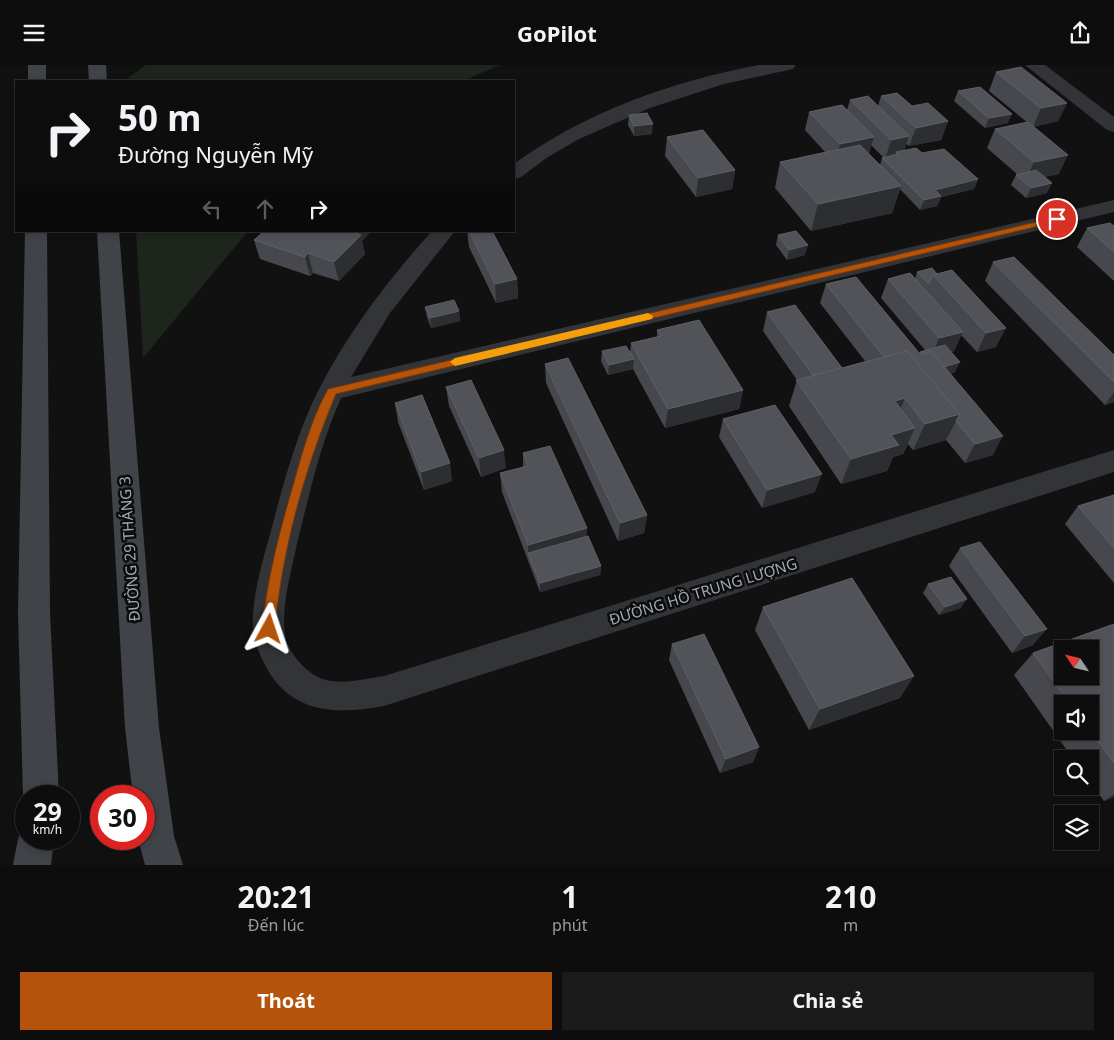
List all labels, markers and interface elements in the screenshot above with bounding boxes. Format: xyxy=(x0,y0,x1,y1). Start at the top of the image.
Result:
text: GoPilot xyxy=(517,18,597,48)
icon: menu xyxy=(20,19,48,47)
icon: share xyxy=(1066,19,1094,47)
text: 50 m xyxy=(118,94,201,141)
icon: right xyxy=(35,100,100,165)
text: Đường Nguyễn Mỹ xyxy=(118,139,313,169)
icon: left xyxy=(198,195,226,223)
icon: ahead xyxy=(251,195,279,223)
icon: right xyxy=(304,195,332,223)
pin xyxy=(1036,198,1078,240)
icon: arrive xyxy=(1043,205,1071,233)
street label: ĐƯỜNG 29 THÁNG 3 xyxy=(114,476,144,622)
street label: ĐƯỜNG HỒ TRUNG LƯỢNG xyxy=(607,553,799,629)
position arrow xyxy=(242,602,294,654)
north arrow xyxy=(1054,640,1099,685)
map controls xyxy=(1054,640,1099,850)
button: sound xyxy=(1054,695,1099,740)
button: search xyxy=(1054,750,1099,795)
speed limit sign: 30 xyxy=(90,785,155,850)
text: 29 xyxy=(33,794,62,828)
button: layers xyxy=(1054,805,1099,850)
text: km/h xyxy=(33,821,62,838)
text: 20:21 xyxy=(238,876,315,917)
text: 1 xyxy=(561,876,578,917)
text: 210 xyxy=(825,876,876,917)
text: Đến lúc xyxy=(248,914,304,936)
text: phút xyxy=(552,914,587,936)
text: m xyxy=(843,914,858,936)
button: Thoát xyxy=(20,972,552,1030)
button: Chia sẻ xyxy=(562,972,1094,1030)

